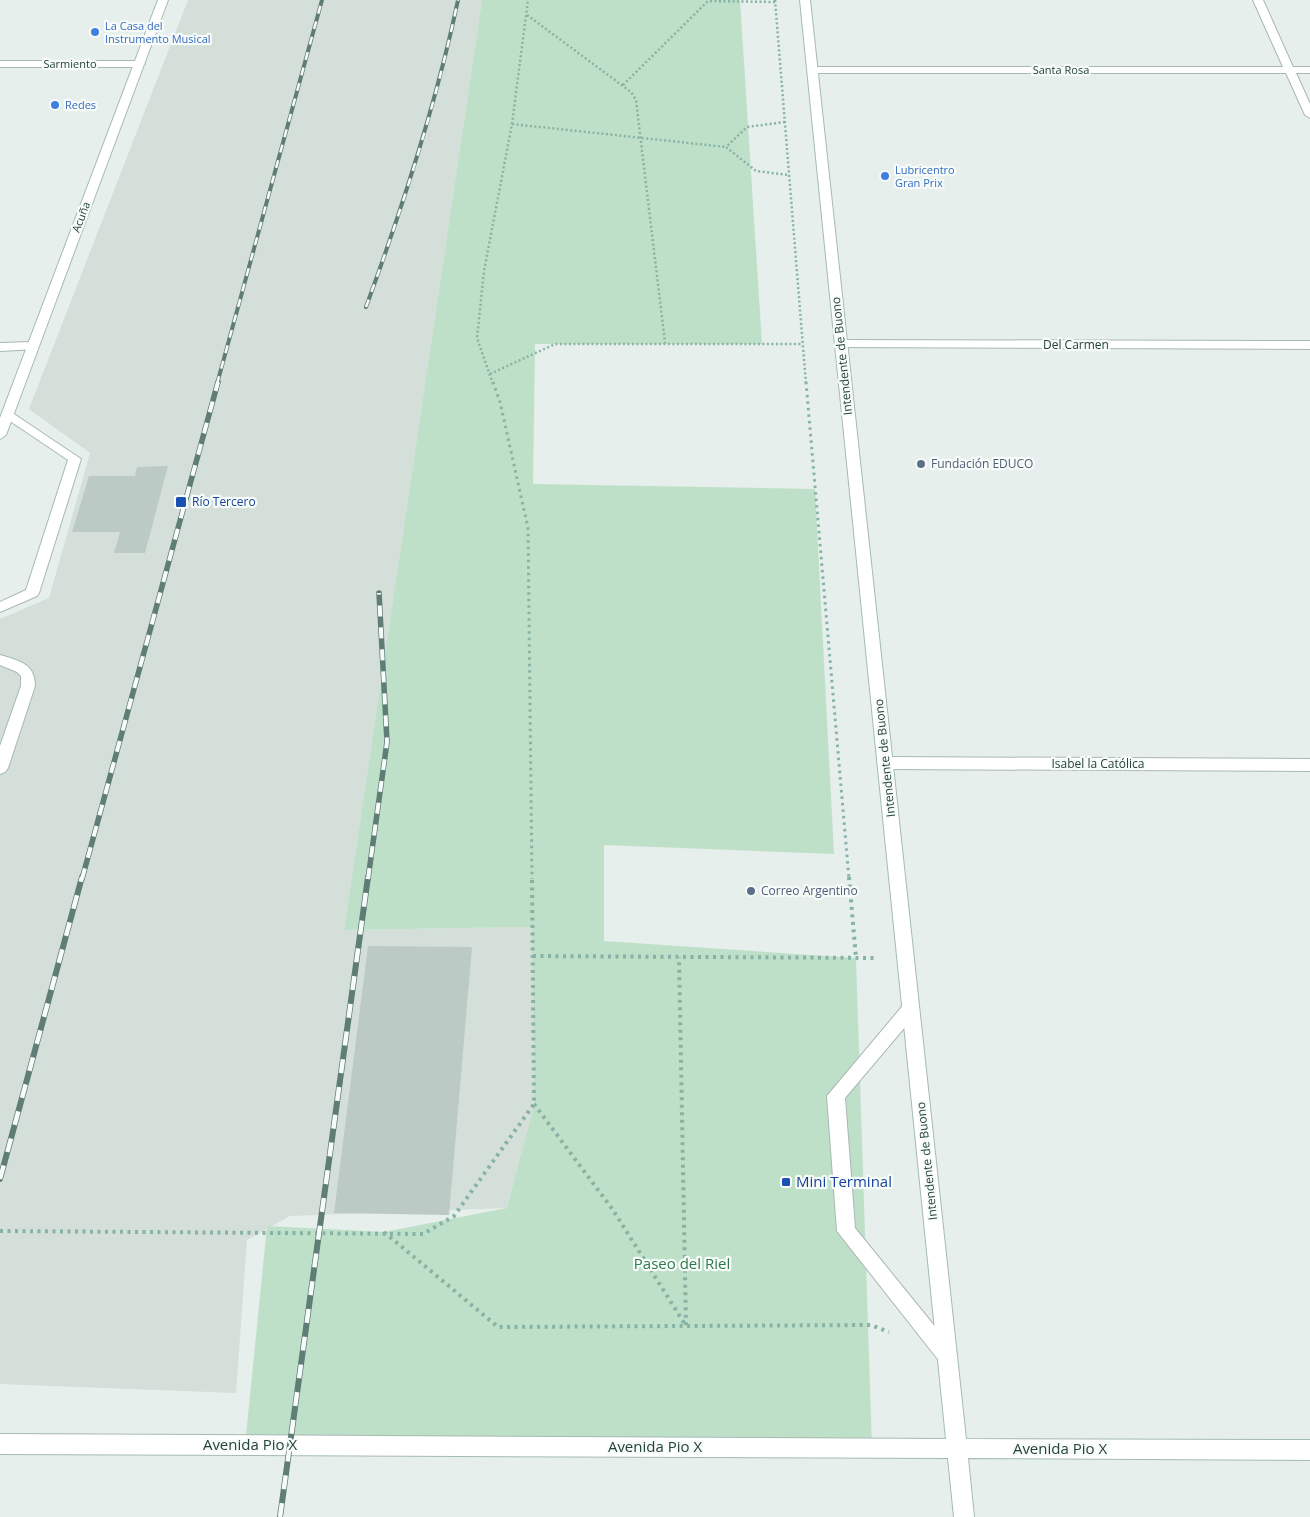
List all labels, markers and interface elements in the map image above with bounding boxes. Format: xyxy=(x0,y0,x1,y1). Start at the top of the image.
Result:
place label: La Casa del Instrumento Musical xyxy=(105,18,211,46)
marker: La Casa del Instrumento Musical xyxy=(89,26,101,38)
street label: Sarmiento xyxy=(43,56,97,71)
street label: Santa Rosa xyxy=(1033,62,1089,77)
place label: Redes xyxy=(65,97,96,112)
marker: Redes xyxy=(49,99,61,111)
place label: Lubricentro Gran Prix xyxy=(895,162,955,190)
marker: Lubricentro Gran Prix xyxy=(879,170,891,182)
street label: Acuña xyxy=(68,199,93,234)
street label: Intendente de Buono xyxy=(827,296,856,416)
street label: Del Carmen xyxy=(1043,336,1109,353)
place label: Fundación EDUCO xyxy=(931,455,1033,472)
marker: Fundación EDUCO xyxy=(915,458,927,470)
place label: Río Tercero xyxy=(192,493,256,510)
marker: Río Tercero xyxy=(174,495,188,509)
street label: Intendente de Buono xyxy=(870,698,899,818)
street label: Isabel la Católica xyxy=(1052,755,1144,772)
place label: Correo Argentino xyxy=(761,882,858,899)
marker: Correo Argentino xyxy=(745,885,757,897)
street label: Intendente de Buono xyxy=(912,1101,941,1221)
place label: Mini Terminal xyxy=(796,1171,892,1191)
marker: Mini Terminal xyxy=(780,1176,792,1188)
park label: Paseo del Riel xyxy=(634,1253,730,1273)
street label: Avenida Pio X xyxy=(203,1434,297,1454)
street label: Avenida Pio X xyxy=(608,1436,702,1456)
street label: Avenida Pio X xyxy=(1013,1438,1107,1458)

